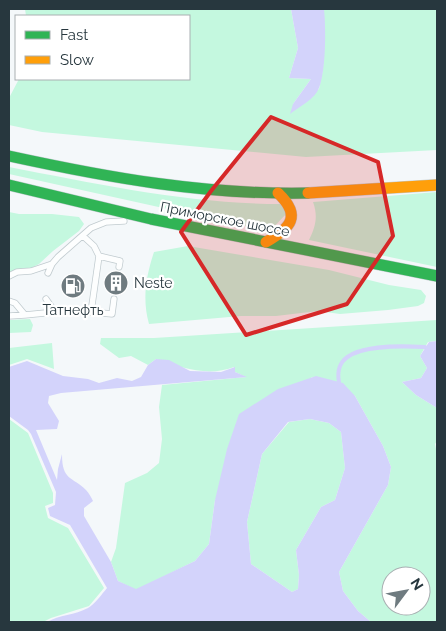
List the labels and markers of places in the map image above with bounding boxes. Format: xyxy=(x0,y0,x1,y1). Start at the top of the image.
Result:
building icon: Neste xyxy=(103,270,129,296)
fuel station icon: Татнефть xyxy=(60,273,86,299)
place label: Neste xyxy=(134,275,172,291)
place label: Татнефть xyxy=(43,302,104,318)

